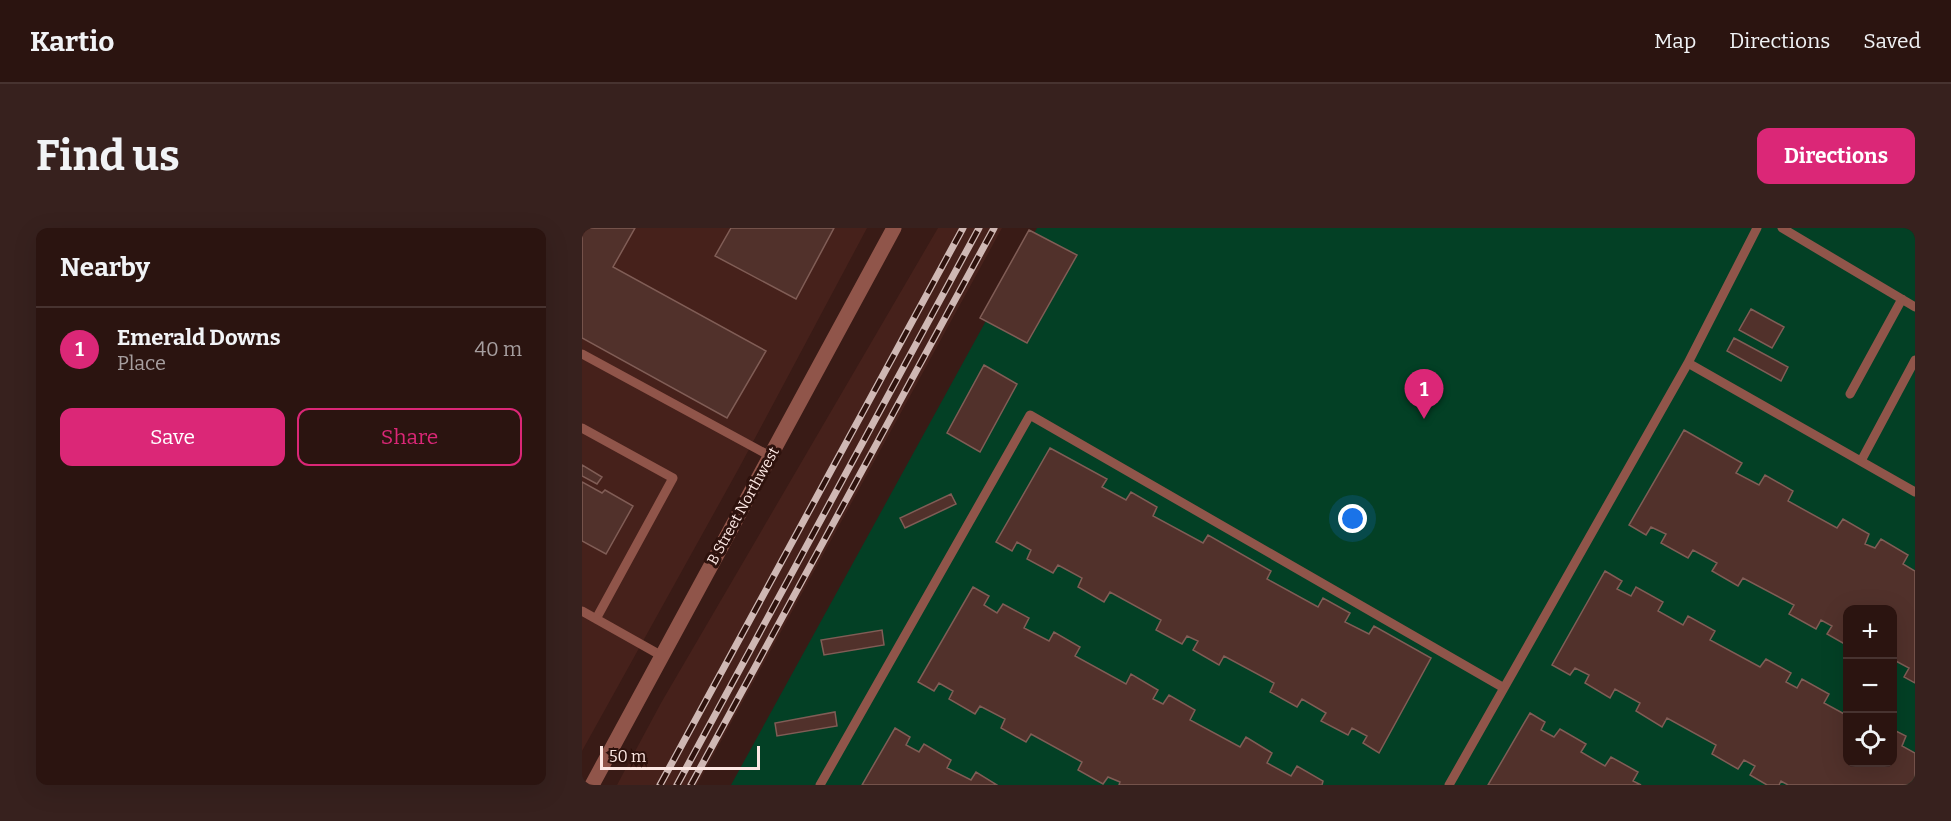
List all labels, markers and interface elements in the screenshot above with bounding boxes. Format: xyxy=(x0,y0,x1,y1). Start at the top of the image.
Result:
text: Kartio xyxy=(30,25,114,58)
text: Map xyxy=(1654,28,1696,54)
text: Directions xyxy=(1729,28,1830,54)
text: Saved xyxy=(1863,28,1921,54)
button: Directions xyxy=(1757,128,1915,184)
text: Find us xyxy=(36,131,180,181)
text: Nearby xyxy=(60,252,150,283)
text: Emerald Downs xyxy=(117,324,281,351)
text: 1 xyxy=(75,337,84,361)
text: 40 m xyxy=(474,337,522,361)
text: Place xyxy=(117,351,166,375)
pin: 1 xyxy=(1404,370,1444,419)
button: Save xyxy=(60,408,285,466)
button: Share xyxy=(297,408,522,466)
street label: B Street Northwest xyxy=(703,444,783,568)
your location xyxy=(1338,504,1367,533)
map controls xyxy=(1843,605,1897,767)
button: + xyxy=(1843,605,1897,659)
button: − xyxy=(1843,659,1897,713)
button: locate xyxy=(1843,713,1897,767)
scale bar xyxy=(600,743,760,770)
text: 50 m xyxy=(609,747,646,766)

